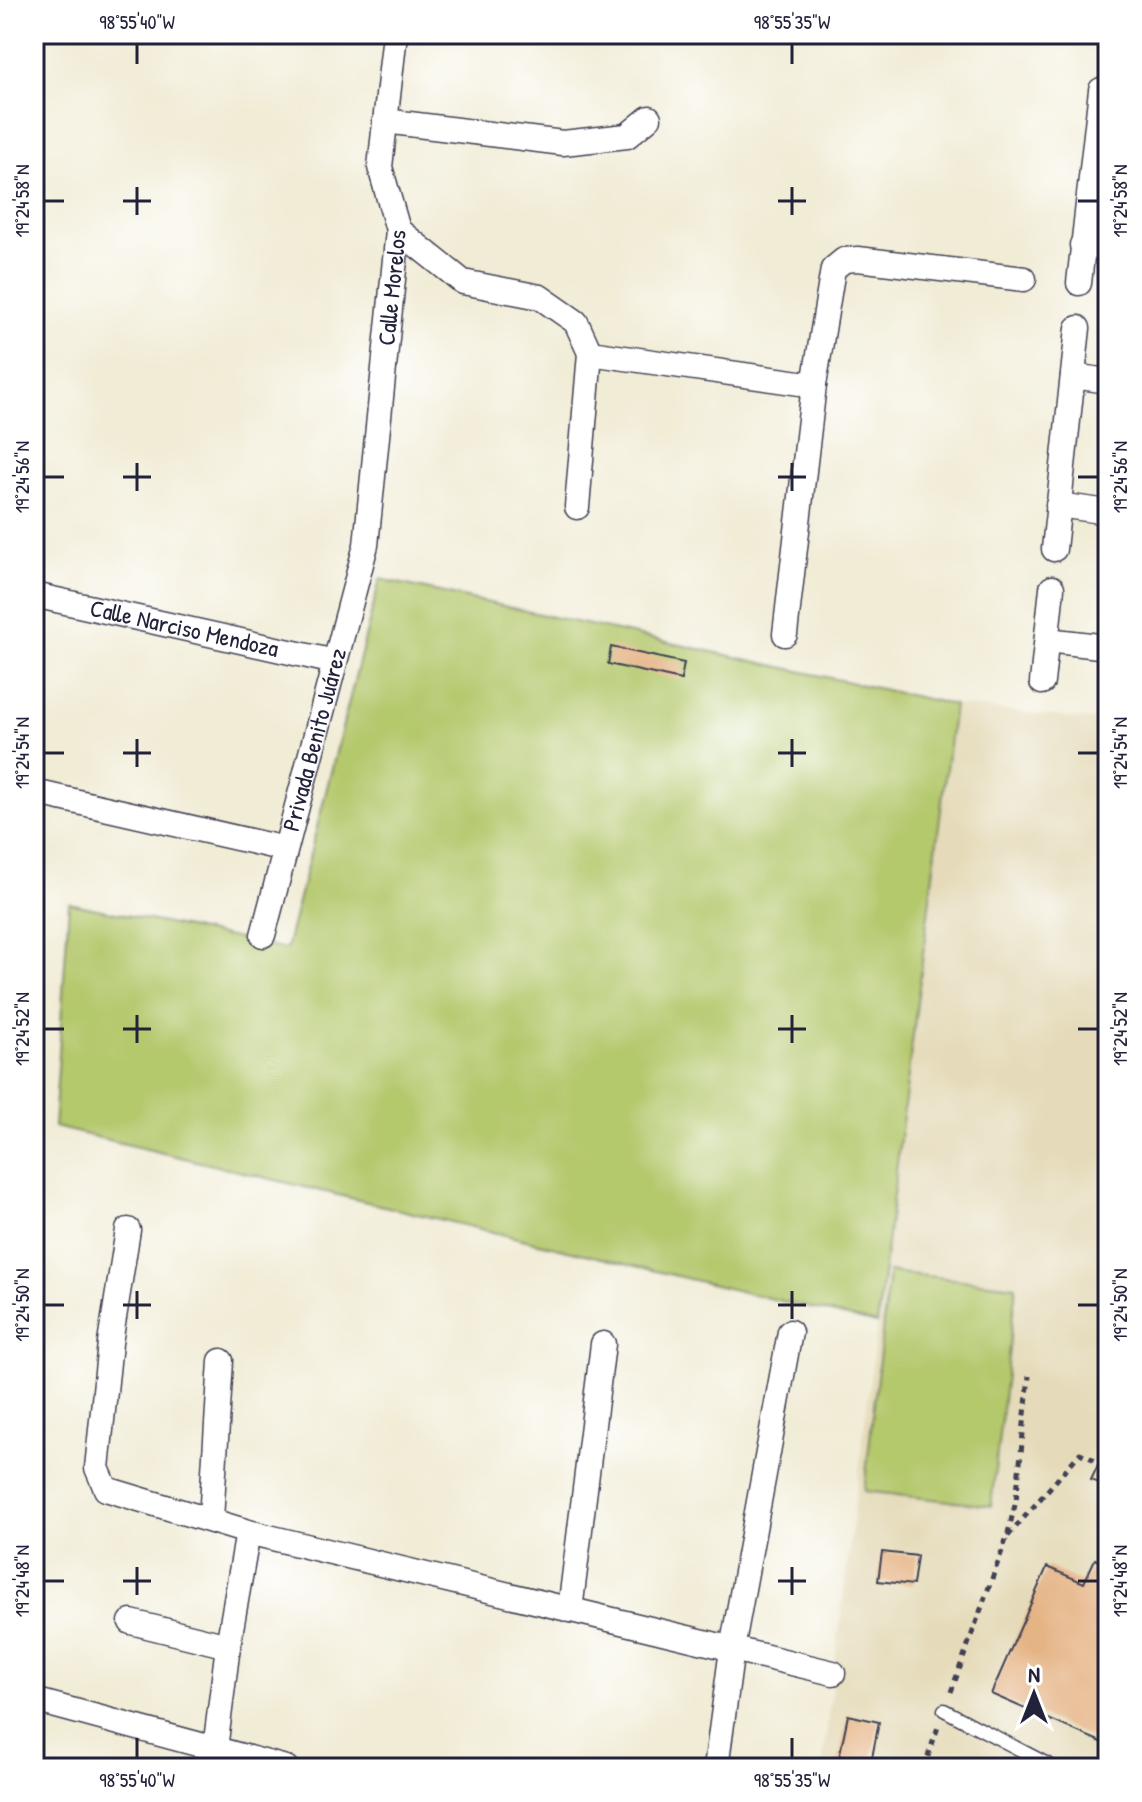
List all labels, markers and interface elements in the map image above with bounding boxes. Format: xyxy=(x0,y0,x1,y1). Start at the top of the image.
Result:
text: 98°55'40"W xyxy=(99,8,176,35)
text: 98°55'35"W xyxy=(754,8,831,35)
text: 19°24'58"N xyxy=(8,164,35,238)
text: 19°24'58"N xyxy=(1106,164,1133,238)
street label: Calle Morelos xyxy=(369,228,413,347)
text: 19°24'56"N xyxy=(8,441,35,513)
text: 19°24'56"N xyxy=(1106,441,1133,513)
street label: Calle Narciso Mendoza xyxy=(87,591,282,664)
street label: Privada Benito Juárez xyxy=(274,644,353,834)
text: 19°24'54"N xyxy=(8,717,35,789)
text: 19°24'54"N xyxy=(1106,717,1133,789)
text: 19°24'52"N xyxy=(8,992,35,1066)
text: 19°24'52"N xyxy=(1106,992,1133,1066)
text: 19°24'50"N xyxy=(8,1268,35,1342)
text: 19°24'50"N xyxy=(1106,1268,1133,1342)
text: 19°24'48"N xyxy=(8,1545,35,1617)
text: 19°24'48"N xyxy=(1106,1545,1133,1617)
north arrow xyxy=(994,1654,1074,1734)
text: N xyxy=(1028,1659,1040,1689)
text: 98°55'40"W xyxy=(99,1766,176,1793)
text: 98°55'35"W xyxy=(754,1766,831,1793)

